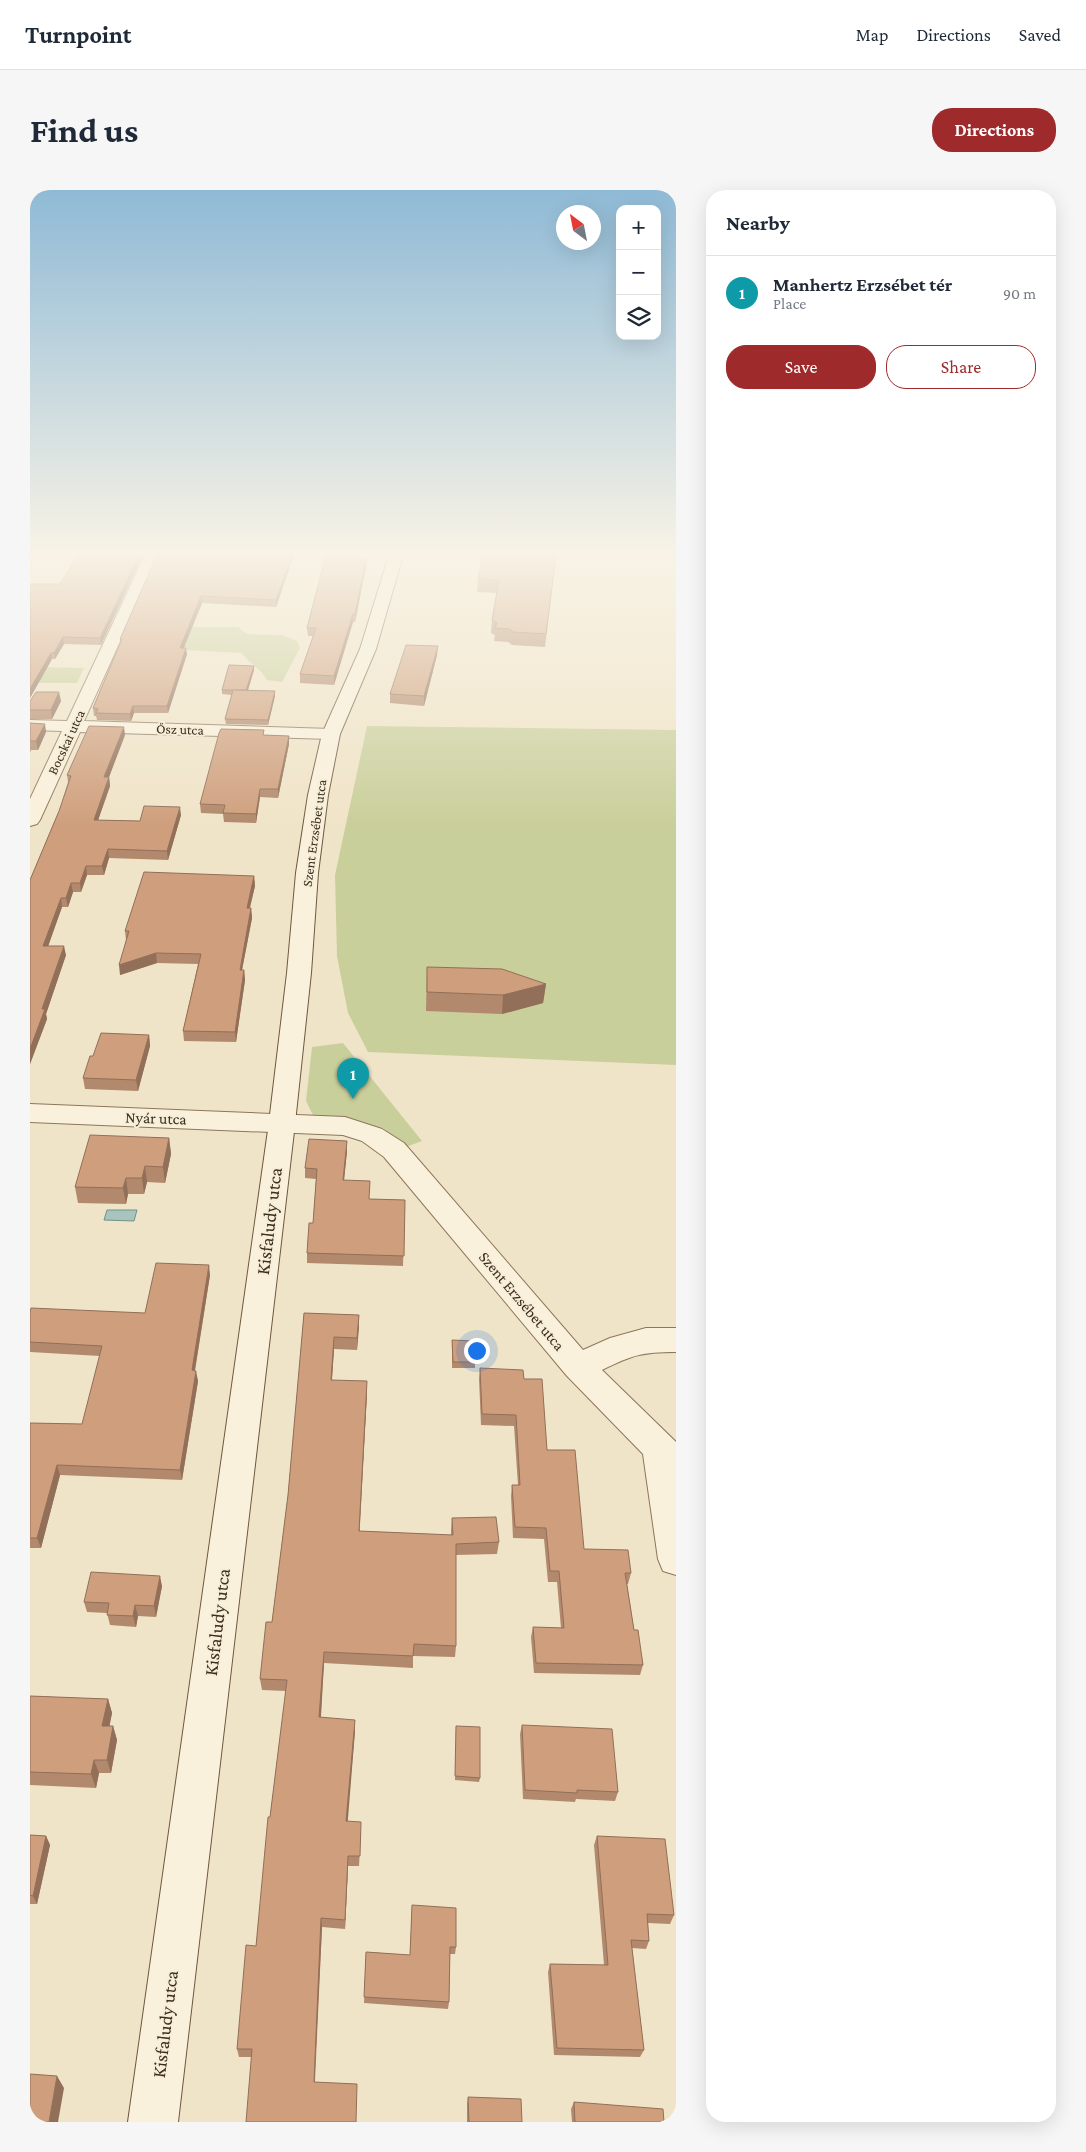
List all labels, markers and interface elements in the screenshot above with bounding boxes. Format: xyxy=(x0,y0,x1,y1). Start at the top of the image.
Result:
text: Turnpoint xyxy=(25,21,131,48)
text: Map xyxy=(856,25,888,45)
text: Directions xyxy=(916,25,991,45)
text: Saved xyxy=(1019,25,1061,45)
button: Directions xyxy=(932,108,1056,152)
text: Find us xyxy=(30,111,138,150)
north arrow xyxy=(556,205,601,250)
map controls xyxy=(616,205,661,340)
button: + xyxy=(616,205,661,250)
text: Nearby xyxy=(726,211,790,235)
button: − xyxy=(616,250,661,295)
text: Manhertz Erzsébet tér xyxy=(773,274,952,295)
text: 1 xyxy=(739,285,745,302)
text: 90 m xyxy=(1003,285,1036,302)
button: layers xyxy=(616,295,661,340)
text: Place xyxy=(773,295,806,312)
button: Save xyxy=(726,345,876,389)
button: Share xyxy=(886,345,1036,389)
street label: Bocskai utca xyxy=(44,707,88,777)
street label: Ősz utca xyxy=(156,720,205,738)
street label: Szent Erzsébet utca xyxy=(299,778,330,888)
pin: 1 xyxy=(337,1058,369,1099)
street label: Nyár utca xyxy=(125,1108,188,1129)
street label: Kisfaludy utca xyxy=(252,1166,286,1276)
street label: Szent Erzsébet utca xyxy=(476,1248,569,1354)
your location xyxy=(464,1338,490,1364)
street label: Kisfaludy utca xyxy=(200,1567,234,1677)
street label: Kisfaludy utca xyxy=(148,1969,182,2079)

